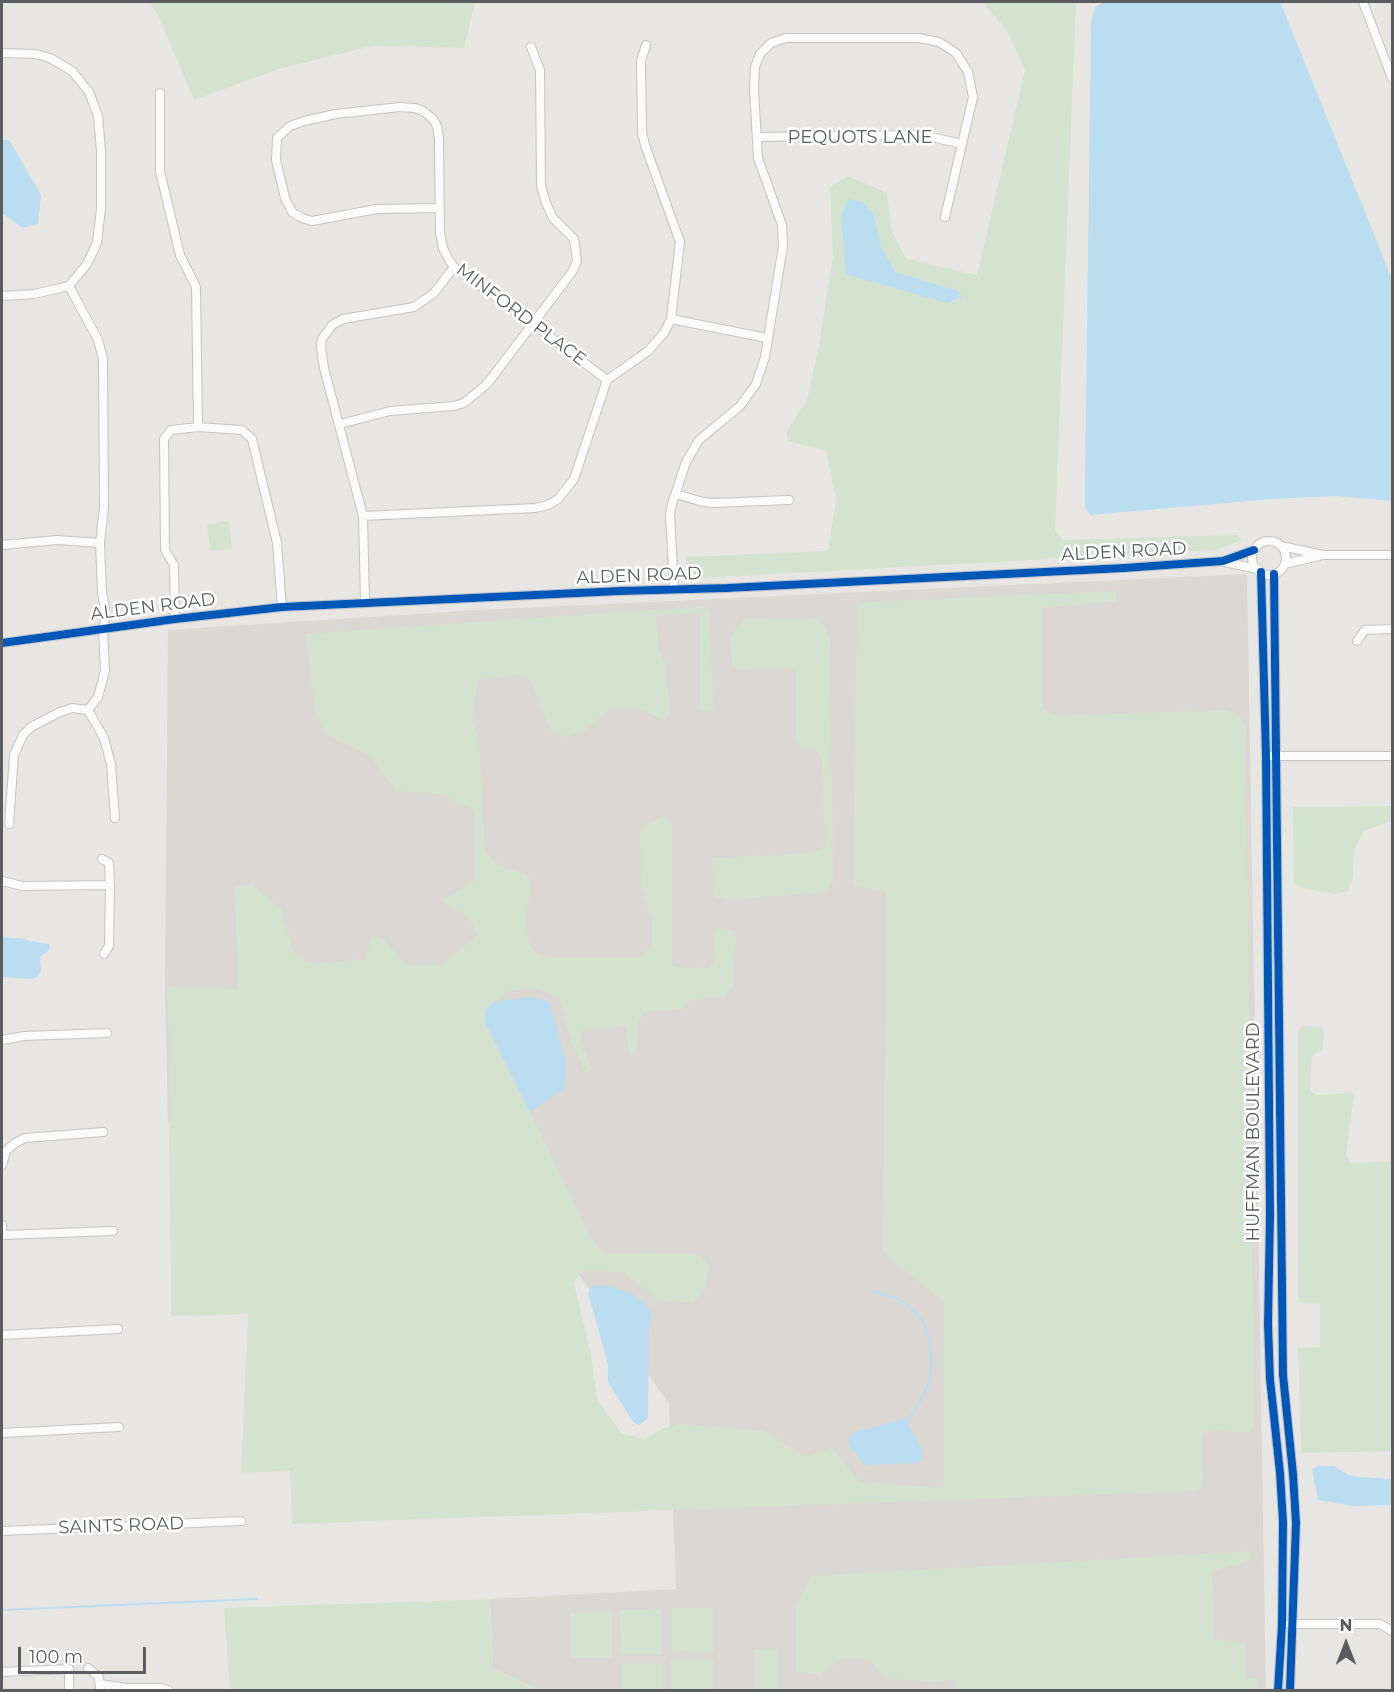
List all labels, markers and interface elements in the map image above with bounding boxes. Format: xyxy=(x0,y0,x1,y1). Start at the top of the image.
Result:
street label: PEQUOTS LANE xyxy=(787,127,933,149)
street label: MINFORD PLACE xyxy=(452,259,590,371)
street label: ALDEN ROAD xyxy=(1061,538,1187,566)
street label: ALDEN ROAD xyxy=(576,563,702,589)
street label: ALDEN ROAD xyxy=(89,589,217,625)
street label: HUFFMAN BOULEVARD xyxy=(1243,1022,1265,1242)
street label: SAINTS ROAD xyxy=(58,1513,184,1539)
north arrow xyxy=(1316,1614,1376,1674)
text: N xyxy=(1340,1616,1352,1635)
scale bar xyxy=(21,1635,148,1673)
text: 100 m xyxy=(29,1646,83,1668)

